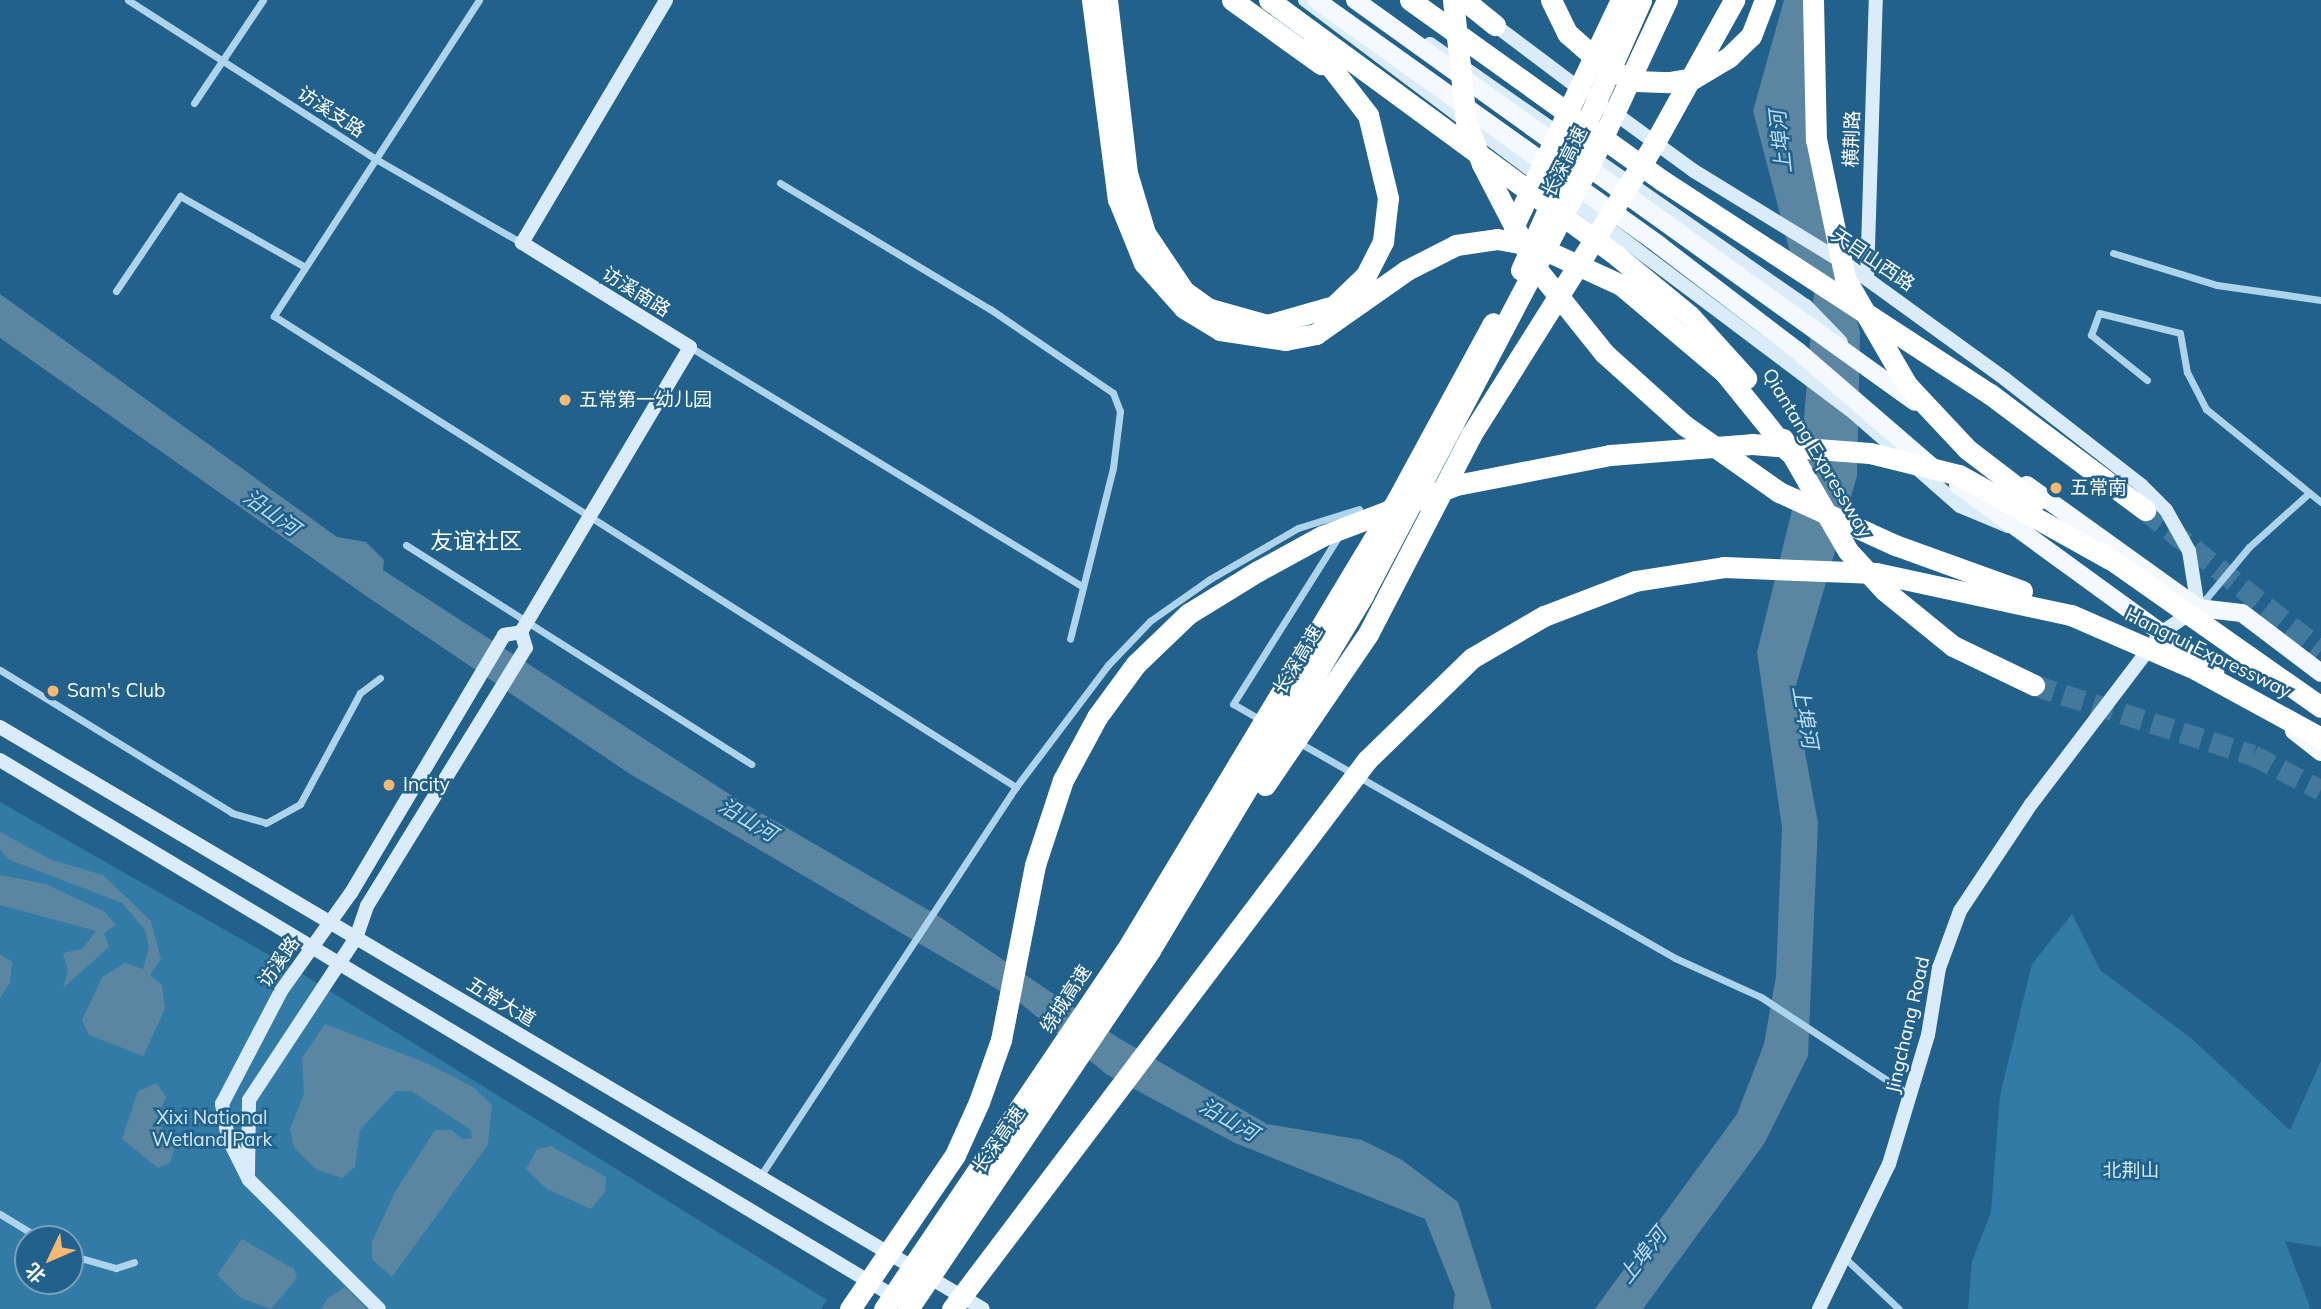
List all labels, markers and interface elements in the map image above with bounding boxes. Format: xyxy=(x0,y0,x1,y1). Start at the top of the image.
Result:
street label: 访溪支路 xyxy=(293,82,369,142)
water label: 上埠河 xyxy=(1764,109,1796,175)
street label: 横荆路 xyxy=(1840,110,1864,168)
street label: 长深高速 xyxy=(1538,123,1592,201)
street label: 天目山西路 xyxy=(1827,224,1919,296)
street label: 访溪南路 xyxy=(598,262,674,322)
street label: Qiantang Expressway xyxy=(1757,364,1877,542)
place label: 五常第一幼儿园 xyxy=(579,389,712,411)
marker: 五常第一幼儿园 xyxy=(557,392,573,408)
place label: 五常南 xyxy=(2070,477,2127,499)
marker: 五常南 xyxy=(2048,480,2064,496)
water label: 沿山河 xyxy=(239,483,305,541)
district label: 友谊社区 xyxy=(430,527,522,555)
street label: Hangrui Expressway xyxy=(2121,603,2295,703)
street label: 长深高速 xyxy=(1269,622,1327,698)
place label: Sam's Club xyxy=(67,680,165,702)
marker: Sam's Club xyxy=(45,683,61,699)
water label: 上埠河 xyxy=(1788,684,1824,750)
place label: Incity xyxy=(403,774,450,796)
marker: Incity xyxy=(381,777,397,793)
water label: 沿山河 xyxy=(715,792,781,846)
street label: 访溪路 xyxy=(253,932,305,992)
street label: Jingchang Road xyxy=(1881,955,1935,1095)
street label: 绕城高速 xyxy=(1036,961,1096,1037)
street label: 五常大道 xyxy=(463,973,539,1031)
water label: 沿山河 xyxy=(1195,1092,1263,1146)
street label: 长深高速 xyxy=(968,1102,1030,1178)
park label: Xixi National Wetland Park xyxy=(152,1107,272,1151)
park label: 北荆山 xyxy=(2103,1160,2159,1182)
water label: 上埠河 xyxy=(1613,1222,1671,1288)
north arrow xyxy=(14,1225,84,1295)
text: 北 xyxy=(20,1258,51,1288)

